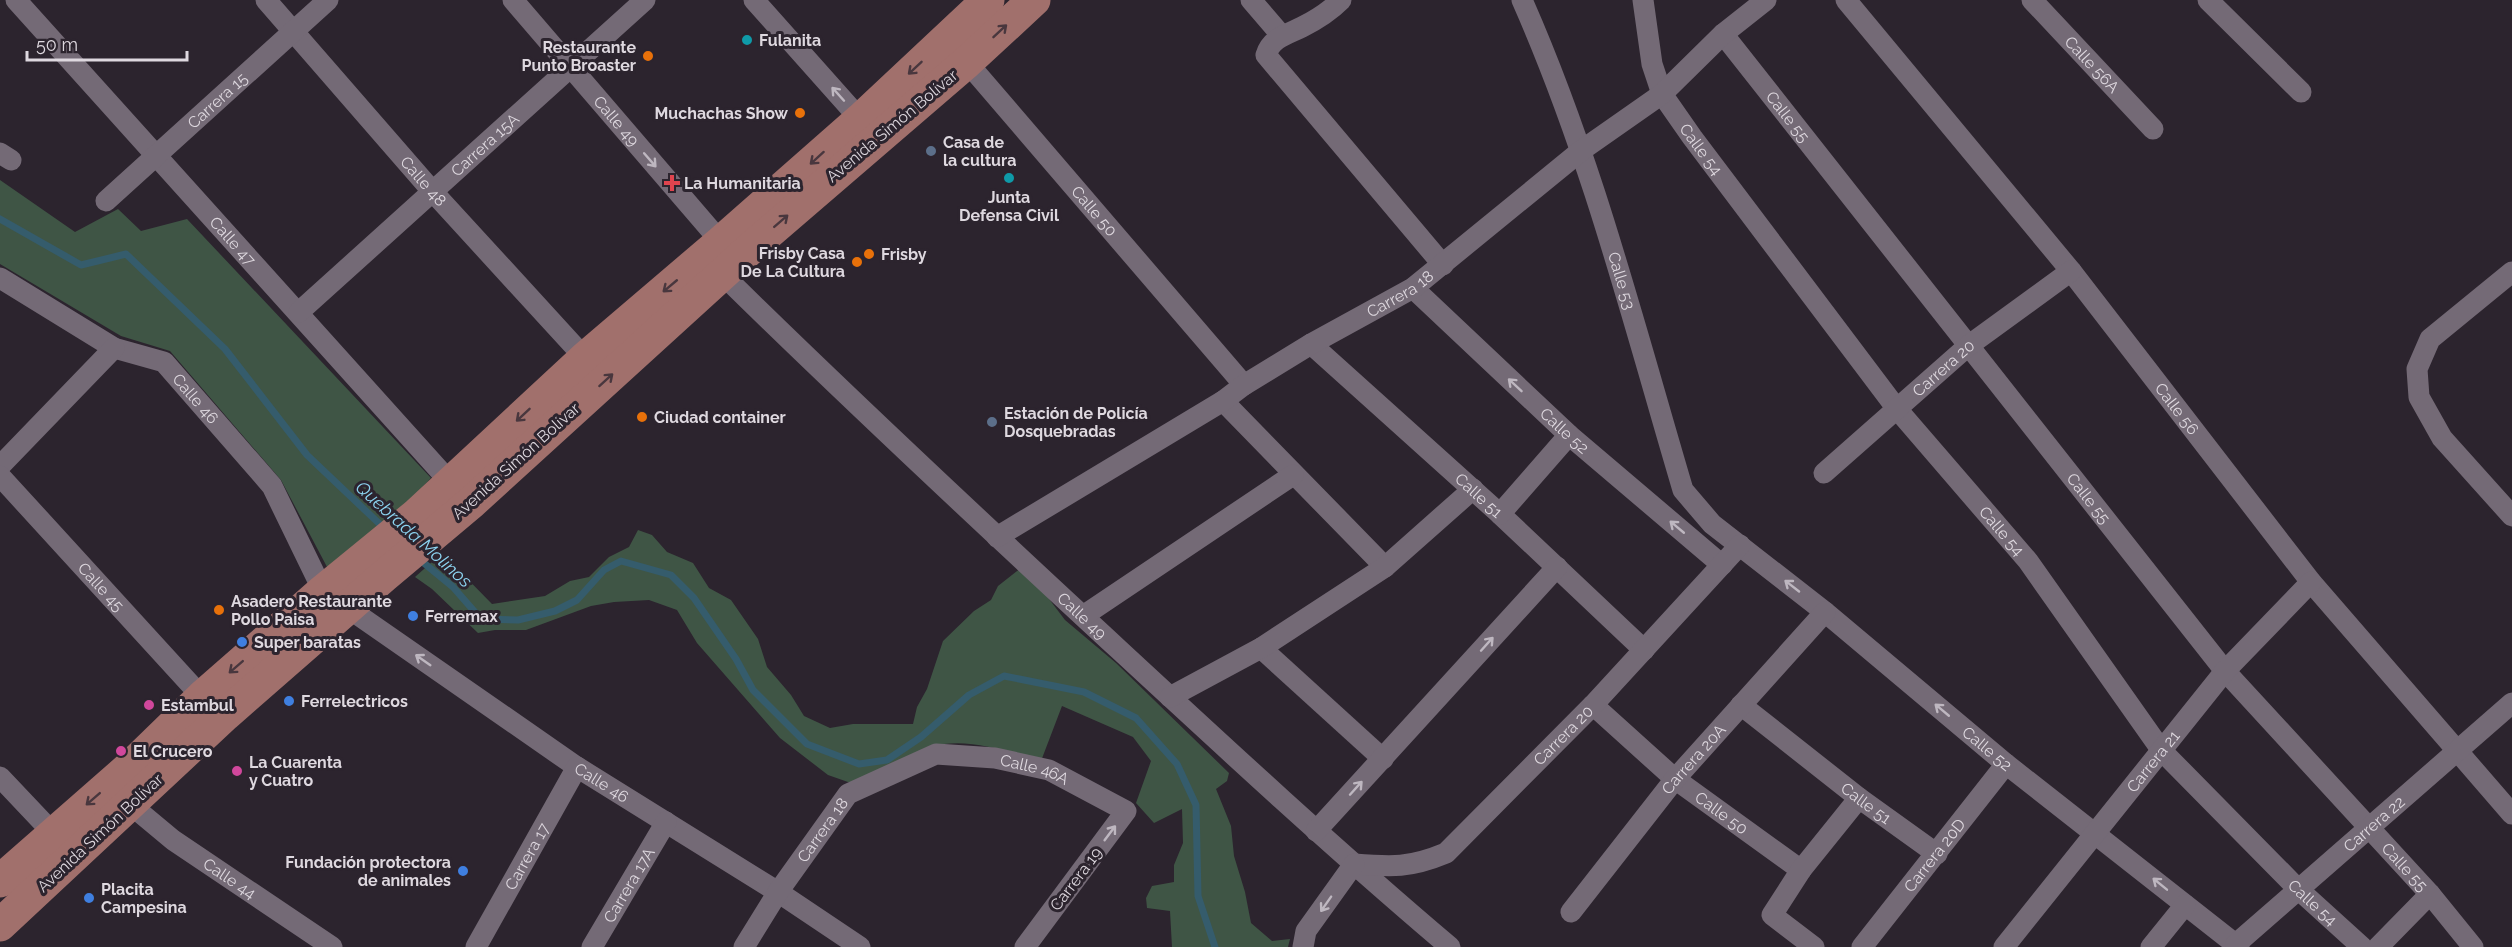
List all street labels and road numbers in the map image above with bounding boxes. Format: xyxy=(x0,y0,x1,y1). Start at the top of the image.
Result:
street label: Calle 56A xyxy=(2061,32,2124,97)
street label: Avenida Simón Bolívar xyxy=(823,65,962,186)
street label: Carrera 15 xyxy=(183,68,251,132)
street label: Calle 55 xyxy=(1762,87,1814,146)
street label: Calle 49 xyxy=(590,92,643,150)
street label: Carrera 15A xyxy=(447,109,523,180)
street label: Calle 54 xyxy=(1676,120,1727,179)
street label: Calle 48 xyxy=(397,152,451,210)
street label: Calle 50 xyxy=(1068,182,1121,240)
street label: Calle 47 xyxy=(206,212,260,269)
street label: Calle 53 xyxy=(1604,249,1640,312)
street label: Carrera 18 xyxy=(1363,266,1437,321)
street label: Carrera 20 xyxy=(1908,335,1978,400)
street label: Calle 46 xyxy=(169,369,223,427)
street label: Calle 56 xyxy=(2151,379,2203,438)
street label: Avenida Simón Bolívar xyxy=(448,398,584,523)
street label: Calle 52 xyxy=(1536,403,1593,457)
street label: Calle 51 xyxy=(1451,469,1507,522)
street label: Calle 55 xyxy=(2063,469,2115,528)
street label: Calle 54 xyxy=(1975,502,2029,560)
street label: Calle 45 xyxy=(74,558,128,615)
street label: Calle 49 xyxy=(1054,588,1111,643)
street label: Carrera 20 xyxy=(1529,701,1597,769)
street label: Carrera 20A xyxy=(1657,720,1729,798)
street label: Calle 52 xyxy=(1959,722,2016,775)
street label: Carrera 21 xyxy=(2122,726,2183,796)
street label: Calle 46A xyxy=(998,750,1072,788)
street label: Calle 46 xyxy=(571,758,632,806)
street label: Avenida Simón Bolívar xyxy=(33,770,167,896)
street label: Calle 51 xyxy=(1837,778,1895,828)
street label: Calle 50 xyxy=(1692,787,1752,838)
street label: Carrera 22 xyxy=(2339,792,2408,856)
street label: Carrera 18 xyxy=(793,794,852,866)
street label: Carrera 20D xyxy=(1900,815,1969,896)
street label: Carrera 17 xyxy=(501,819,553,893)
street label: Calle 55 xyxy=(2378,839,2432,895)
street label: Carrera 19 xyxy=(1046,843,1106,915)
street label: Carrera 17A xyxy=(599,844,658,926)
street label: Calle 44 xyxy=(200,854,260,903)
street label: Calle 54 xyxy=(2284,875,2341,929)

